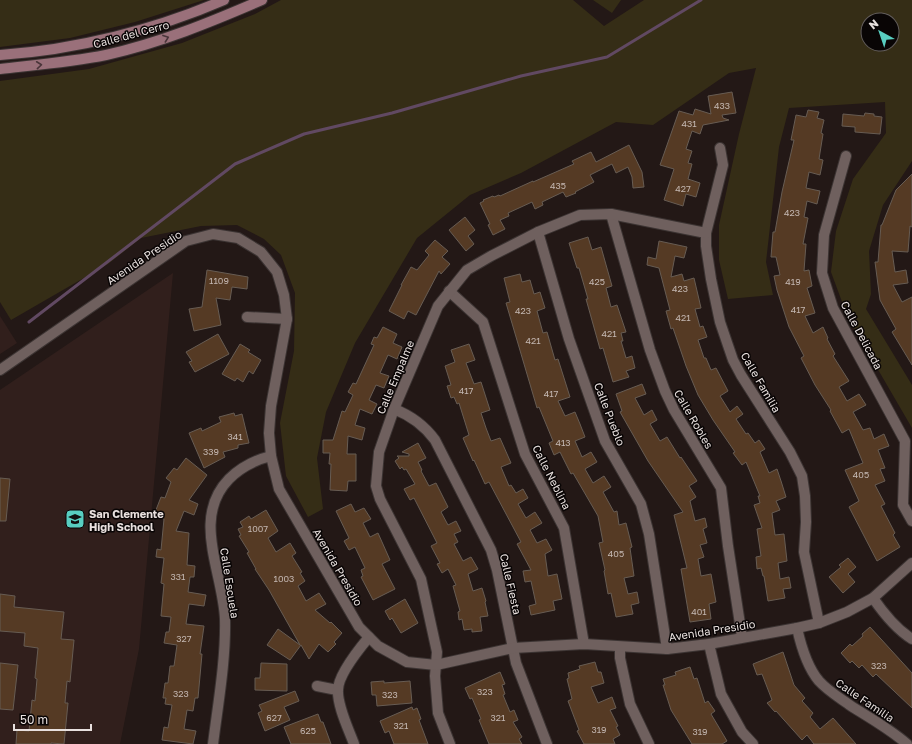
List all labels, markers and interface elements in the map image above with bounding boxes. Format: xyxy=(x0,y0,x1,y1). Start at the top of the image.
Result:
north arrow xyxy=(860,12,900,52)
text: N xyxy=(866,16,881,32)
street label: Calle del Cerro xyxy=(92,18,171,50)
one-way arrow xyxy=(162,34,169,43)
one-way arrow xyxy=(36,61,42,70)
house number: 433 xyxy=(714,100,730,111)
house number: 431 xyxy=(681,118,697,129)
house number: 435 xyxy=(550,180,566,191)
house number: 427 xyxy=(675,183,691,194)
house number: 423 xyxy=(784,207,800,218)
street label: Avenida Presidio xyxy=(104,227,184,287)
house number: 1109 xyxy=(209,275,229,286)
house number: 425 xyxy=(589,276,605,287)
house number: 419 xyxy=(785,276,801,287)
house number: 423 xyxy=(672,283,688,294)
street label: Calle Delicada xyxy=(839,299,885,371)
house number: 417 xyxy=(791,304,806,315)
house number: 423 xyxy=(515,305,531,316)
house number: 421 xyxy=(675,312,691,323)
house number: 421 xyxy=(601,328,617,339)
house number: 421 xyxy=(525,335,541,346)
street label: Calle Empalme xyxy=(374,338,416,416)
street label: Calle Familia xyxy=(738,349,784,415)
street label: Calle Pueblo xyxy=(592,380,628,448)
house number: 417 xyxy=(459,385,474,396)
street label: Calle Robles xyxy=(672,387,716,451)
house number: 417 xyxy=(544,388,559,399)
house number: 341 xyxy=(227,431,243,442)
house number: 413 xyxy=(555,437,571,448)
street label: Calle Neblina xyxy=(530,443,574,511)
house number: 339 xyxy=(203,446,219,457)
house number: 405 xyxy=(853,469,869,480)
place label: San Clemente High School xyxy=(89,507,164,533)
school or university icon: San Clemente High School xyxy=(64,508,86,530)
house number: 1007 xyxy=(248,523,268,534)
street label: Avenida Presidio xyxy=(311,526,366,608)
street label: Calle Escuela xyxy=(218,547,242,619)
house number: 405 xyxy=(608,548,624,559)
street label: Calle Fiesta xyxy=(498,552,524,616)
house number: 331 xyxy=(171,571,186,582)
house number: 1003 xyxy=(274,573,294,584)
house number: 401 xyxy=(691,606,707,617)
street label: Avenida Presidio xyxy=(668,617,757,643)
house number: 327 xyxy=(176,633,192,644)
house number: 323 xyxy=(871,660,887,671)
street label: Calle Familia xyxy=(833,676,897,724)
house number: 323 xyxy=(477,686,493,697)
house number: 323 xyxy=(173,688,189,699)
house number: 323 xyxy=(382,689,398,700)
scale bar xyxy=(14,706,91,732)
text: 50 m xyxy=(20,712,48,727)
house number: 627 xyxy=(266,712,282,723)
house number: 321 xyxy=(491,712,506,723)
house number: 321 xyxy=(394,720,409,731)
house number: 319 xyxy=(591,724,607,735)
house number: 625 xyxy=(300,725,316,736)
house number: 319 xyxy=(692,726,708,737)

